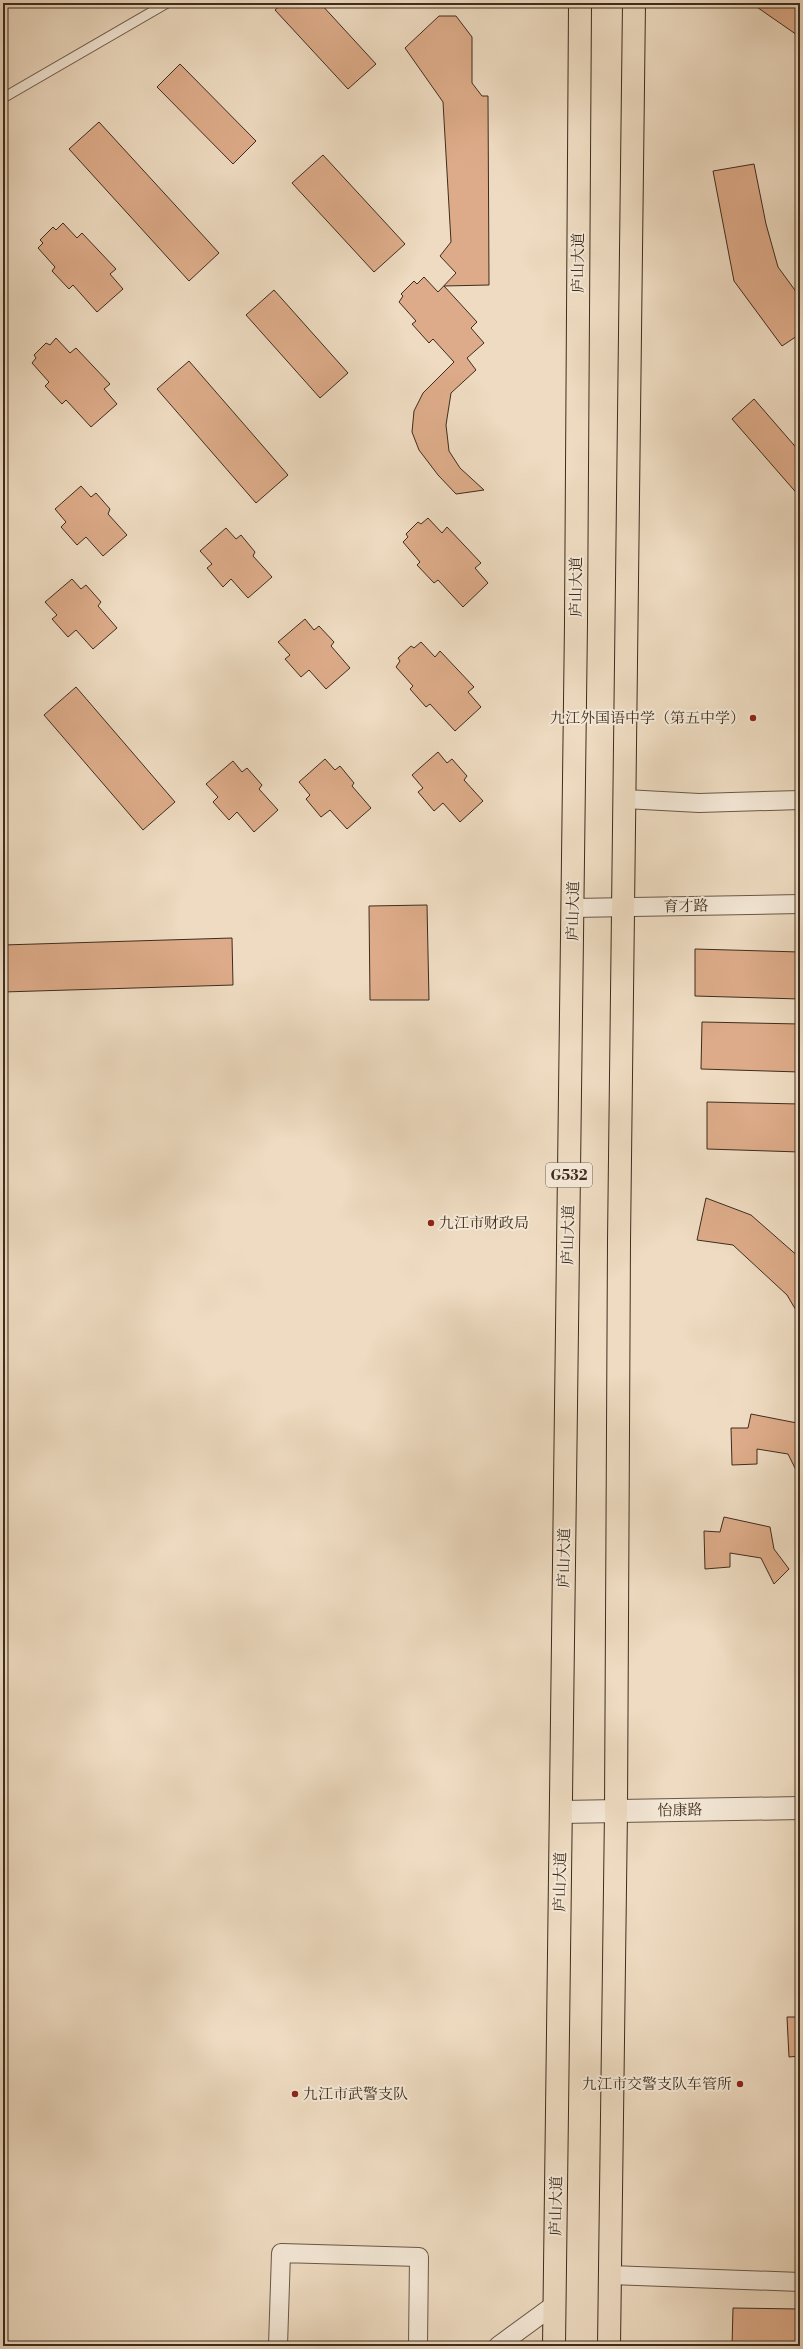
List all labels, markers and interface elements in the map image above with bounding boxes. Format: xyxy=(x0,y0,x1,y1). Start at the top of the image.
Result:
street label: 庐山大道 xyxy=(569,233,588,293)
street label: 庐山大道 xyxy=(567,557,586,617)
place label: 九江外国语中学（第五中学） xyxy=(550,709,745,728)
marker: 九江外国语中学（第五中学） xyxy=(748,713,758,723)
street label: 庐山大道 xyxy=(563,881,584,941)
street label: 育才路 xyxy=(663,897,709,916)
road number: G532 xyxy=(546,1163,592,1187)
street label: 庐山大道 xyxy=(558,1205,579,1265)
place label: 九江市财政局 xyxy=(439,1214,529,1233)
marker: 九江市财政局 xyxy=(426,1218,436,1228)
street label: 庐山大道 xyxy=(554,1528,575,1588)
street label: 怡康路 xyxy=(657,1801,703,1820)
street label: 庐山大道 xyxy=(550,1852,571,1912)
place label: 九江市交警支队车管所 xyxy=(582,2075,732,2094)
marker: 九江市交警支队车管所 xyxy=(735,2079,745,2089)
place label: 九江市武警支队 xyxy=(303,2085,408,2104)
marker: 九江市武警支队 xyxy=(290,2089,300,2099)
street label: 庐山大道 xyxy=(546,2176,567,2236)

